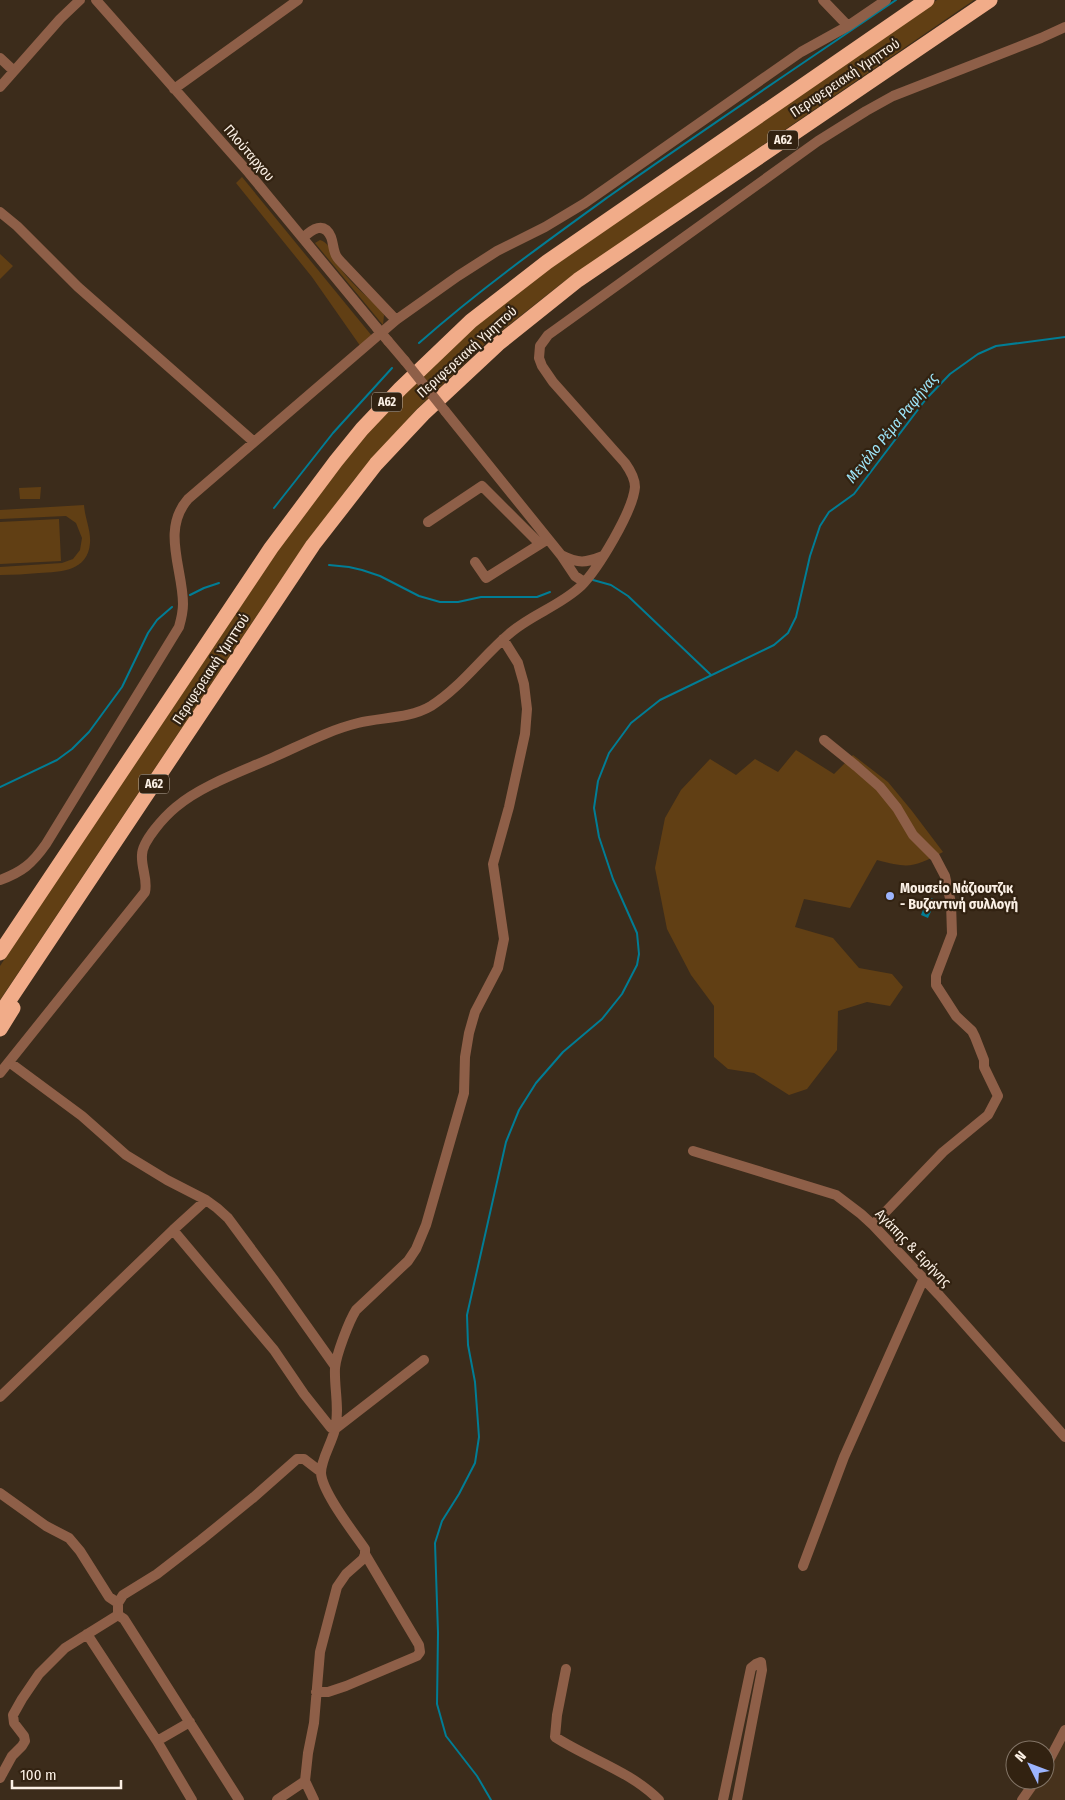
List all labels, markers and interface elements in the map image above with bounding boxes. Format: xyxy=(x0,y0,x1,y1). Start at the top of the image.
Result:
street label: Περιφερειακή Υμηττού xyxy=(787,35,903,121)
street label: Πλούταρχου xyxy=(220,121,278,185)
road number: Α62 xyxy=(768,130,798,150)
street label: Περιφερειακή Υμηττού xyxy=(413,303,521,401)
water label: Μεγάλο Ρέμα Ραφήνας xyxy=(842,369,942,487)
road number: Α62 xyxy=(372,392,402,412)
street label: Περιφερειακή Υμηττού xyxy=(169,610,253,728)
road number: Α62 xyxy=(139,774,169,794)
place label: Μουσείο Νάζιουτζικ - Βυζαντινή συλλογή xyxy=(900,880,1018,913)
marker: Μουσείο Νάζιουτζικ - Βυζαντινή συλλογή xyxy=(884,890,896,902)
street label: Αγάπης & Ειρήνης xyxy=(872,1206,954,1291)
north arrow xyxy=(1005,1740,1055,1790)
text: N xyxy=(1012,1748,1030,1765)
scale bar xyxy=(12,1758,121,1790)
text: 100 m xyxy=(20,1766,57,1784)

